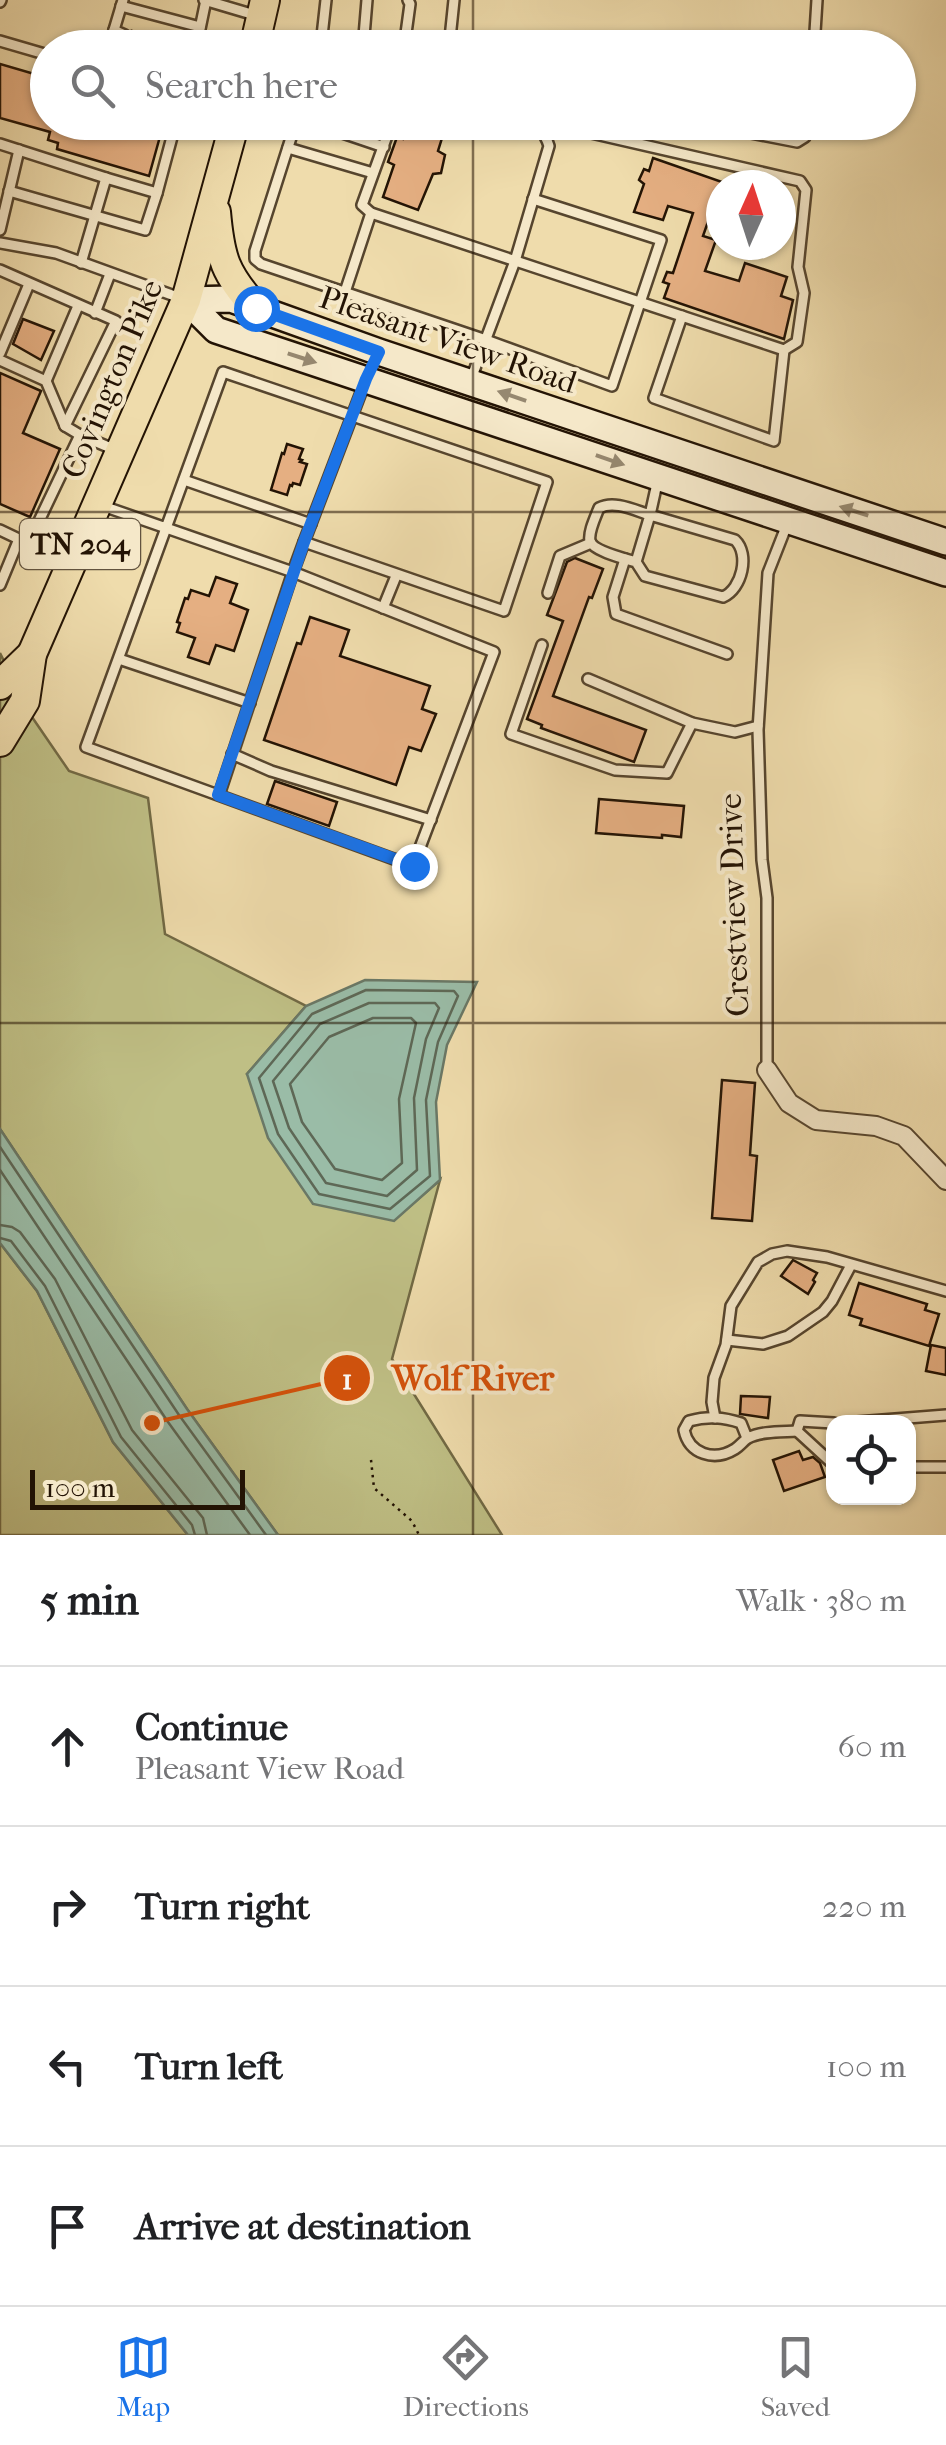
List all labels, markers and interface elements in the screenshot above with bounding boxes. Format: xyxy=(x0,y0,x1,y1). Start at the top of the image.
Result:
search box xyxy=(30,30,916,140)
icon: search xyxy=(65,58,120,113)
text: Search here xyxy=(145,63,338,108)
north arrow xyxy=(706,170,796,260)
street label: Covington Pike xyxy=(53,274,171,484)
street label: Pleasant View Road xyxy=(315,279,582,402)
route start xyxy=(234,286,280,332)
one-way arrow xyxy=(287,351,317,366)
one-way arrow xyxy=(497,388,527,403)
one-way arrow xyxy=(596,453,626,468)
one-way arrow xyxy=(838,502,868,517)
road number: TN 204 xyxy=(20,519,140,569)
street label: Crestview Drive xyxy=(712,792,756,1017)
route end xyxy=(392,844,438,890)
callout: Wolf River xyxy=(322,1346,574,1411)
text: Wolf River xyxy=(390,1358,555,1399)
text: 1 xyxy=(342,1362,352,1397)
map controls xyxy=(826,1415,916,1505)
button: locate xyxy=(826,1415,916,1505)
scale bar xyxy=(30,1465,245,1510)
text: 100 m xyxy=(45,1471,115,1504)
text: 5 min xyxy=(40,1576,139,1625)
text: Walk · 380 m xyxy=(736,1582,906,1619)
text: Continue xyxy=(135,1705,288,1750)
icon: ahead xyxy=(40,1719,95,1774)
text: 60 m xyxy=(838,1728,906,1765)
text: Pleasant View Road xyxy=(135,1750,404,1787)
icon: right xyxy=(40,1879,95,1934)
text: Turn right xyxy=(135,1884,310,1929)
text: 220 m xyxy=(822,1888,906,1925)
icon: left xyxy=(40,2039,95,2094)
text: Turn left xyxy=(135,2044,283,2089)
text: 100 m xyxy=(826,2048,906,2085)
icon: arrive xyxy=(40,2199,95,2254)
text: Arrive at destination xyxy=(135,2204,471,2249)
tab: Map xyxy=(116,2330,171,2423)
tab: Directions xyxy=(403,2330,529,2423)
tab: Saved xyxy=(761,2330,830,2423)

